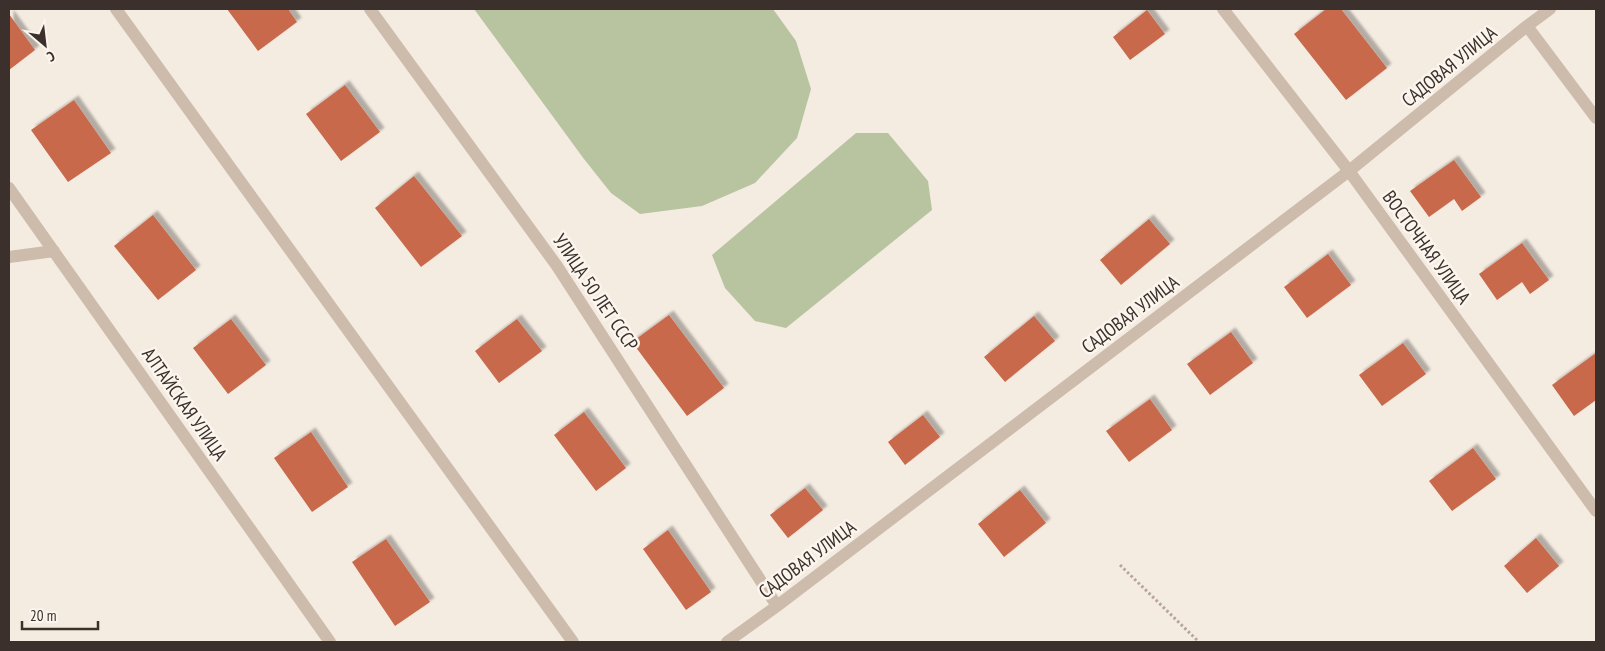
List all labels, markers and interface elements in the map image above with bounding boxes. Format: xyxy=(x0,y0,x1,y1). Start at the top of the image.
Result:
north arrow xyxy=(20,20,70,70)
street label: САДОВАЯ УЛИЦА xyxy=(1397,20,1501,112)
text: С xyxy=(44,47,58,66)
street label: ВОСТОЧНАЯ УЛИЦА xyxy=(1378,186,1476,308)
street label: УЛИЦА 50 ЛЕТ СССР xyxy=(548,229,644,355)
street label: САДОВАЯ УЛИЦА xyxy=(1077,270,1183,358)
street label: АЛТАЙСКАЯ УЛИЦА xyxy=(137,343,233,465)
street label: САДОВАЯ УЛИЦА xyxy=(754,515,860,603)
scale bar xyxy=(22,598,99,630)
text: 20 m xyxy=(30,606,56,625)

